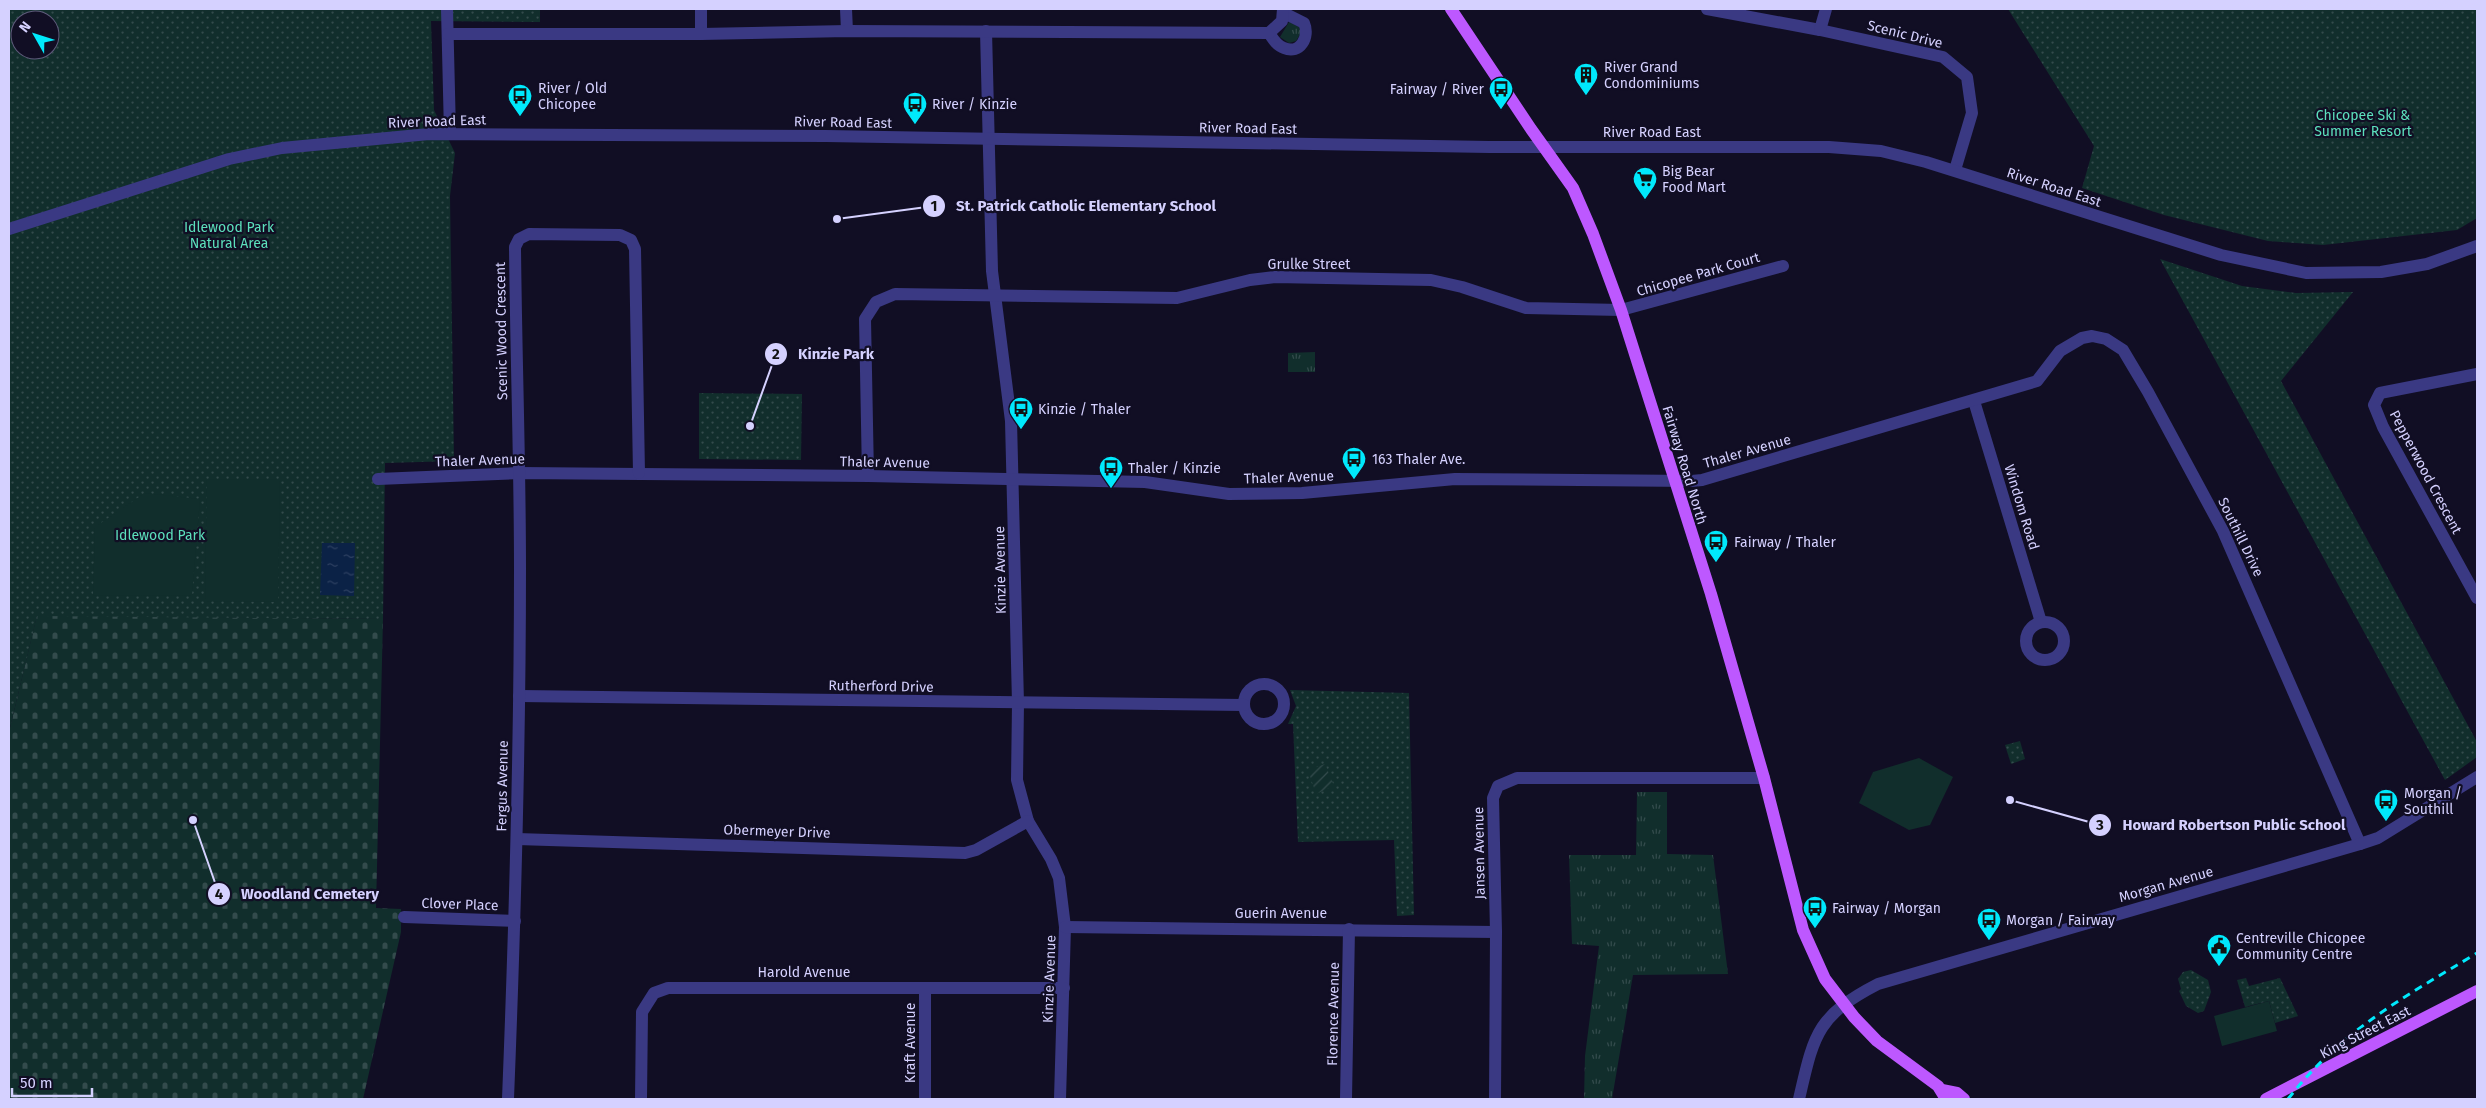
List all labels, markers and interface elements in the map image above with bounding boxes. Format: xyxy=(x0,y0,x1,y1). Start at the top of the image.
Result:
north arrow xyxy=(10,10,60,60)
street label: Scenic Drive xyxy=(1865,17,1944,52)
text: N xyxy=(16,18,35,36)
place label: River Grand Condominiums xyxy=(1604,59,1700,92)
building icon: River Grand Condominiums xyxy=(1573,62,1599,96)
bus stop icon: Fairway / River xyxy=(1488,76,1514,110)
place label: River / Old Chicopee xyxy=(538,80,607,113)
place label: Fairway / River xyxy=(1390,81,1485,98)
bus stop icon: River / Old Chicopee xyxy=(507,83,533,117)
bus stop icon: River / Kinzie xyxy=(902,91,928,125)
place label: River / Kinzie xyxy=(932,96,1017,113)
park label: Chicopee Ski & Summer Resort xyxy=(2314,107,2413,140)
street label: River Road East xyxy=(388,111,487,132)
street label: River Road East xyxy=(794,113,893,132)
street label: River Road East xyxy=(1199,119,1298,138)
street label: River Road East xyxy=(1603,124,1702,141)
place label: Big Bear Food Mart xyxy=(1662,163,1727,196)
street label: River Road East xyxy=(2004,164,2104,211)
supermarket icon: Big Bear Food Mart xyxy=(1632,166,1658,200)
callout: St. Patrick Catholic Elementary School xyxy=(921,191,1226,221)
text: 1 xyxy=(931,197,937,215)
text: St. Patrick Catholic Elementary School xyxy=(956,197,1217,215)
park label: Idlewood Park Natural Area xyxy=(184,219,275,252)
street label: Chicopee Park Court xyxy=(1635,249,1763,300)
street label: Grulke Street xyxy=(1268,256,1351,273)
street label: Scenic Wood Crescent xyxy=(492,261,511,400)
callout: Kinzie Park xyxy=(763,339,884,369)
text: 2 xyxy=(772,345,780,363)
text: Kinzie Park xyxy=(798,345,875,363)
bus stop icon: Kinzie / Thaler xyxy=(1008,396,1034,430)
place label: Kinzie / Thaler xyxy=(1038,401,1131,418)
street label: Fairway Road North xyxy=(1658,404,1711,527)
street label: Pepperwood Crescent xyxy=(2386,408,2466,538)
street label: Thaler Avenue xyxy=(1701,431,1793,472)
bus stop icon: 163 Thaler Ave. xyxy=(1341,446,1367,480)
street label: Thaler Avenue xyxy=(435,450,525,471)
place label: 163 Thaler Ave. xyxy=(1372,451,1465,468)
street label: Thaler Avenue xyxy=(840,453,930,472)
bus stop icon: Thaler / Kinzie xyxy=(1098,455,1124,489)
place label: Thaler / Kinzie xyxy=(1128,460,1221,477)
street label: Windom Road xyxy=(2000,462,2043,552)
street label: Thaler Avenue xyxy=(1244,467,1334,488)
street label: Southill Drive xyxy=(2214,495,2267,580)
street label: Kinzie Avenue xyxy=(991,526,1010,614)
park label: Idlewood Park xyxy=(115,527,206,544)
bus stop icon: Fairway / Thaler xyxy=(1703,529,1729,563)
place label: Fairway / Thaler xyxy=(1734,534,1836,551)
street label: Rutherford Drive xyxy=(828,677,934,696)
street label: Fergus Avenue xyxy=(493,740,512,832)
place label: Morgan / Southill xyxy=(2404,785,2462,818)
bus stop icon: Morgan / Southill xyxy=(2373,788,2399,822)
street label: Jansen Avenue xyxy=(1470,807,1489,899)
callout: Howard Robertson Public School xyxy=(2088,810,2356,840)
text: 3 xyxy=(2095,816,2104,834)
text: Howard Robertson Public School xyxy=(2122,816,2346,834)
street label: Obermeyer Drive xyxy=(723,821,831,842)
street label: Morgan Avenue xyxy=(2117,863,2215,906)
callout: Woodland Cemetery xyxy=(206,879,389,909)
text: 4 xyxy=(215,885,224,903)
text: Woodland Cemetery xyxy=(241,885,379,903)
street label: Clover Place xyxy=(421,895,499,914)
bus stop icon: Fairway / Morgan xyxy=(1802,895,1828,929)
place label: Fairway / Morgan xyxy=(1832,900,1941,917)
street label: Guerin Avenue xyxy=(1235,905,1327,922)
bus stop icon: Morgan / Fairway xyxy=(1976,907,2002,941)
place label: Morgan / Fairway xyxy=(2006,912,2115,929)
place label: Centreville Chicopee Community Centre xyxy=(2236,930,2365,963)
public building icon: Centreville Chicopee Community Centre xyxy=(2206,933,2232,967)
street label: Kinzie Avenue xyxy=(1039,935,1060,1023)
street label: Florence Avenue xyxy=(1324,962,1343,1066)
street label: Harold Avenue xyxy=(758,964,850,981)
street label: King Street East xyxy=(2317,1002,2414,1063)
street label: Kraft Avenue xyxy=(902,1003,919,1083)
scale bar xyxy=(12,1066,92,1098)
text: 50 m xyxy=(20,1074,53,1092)

